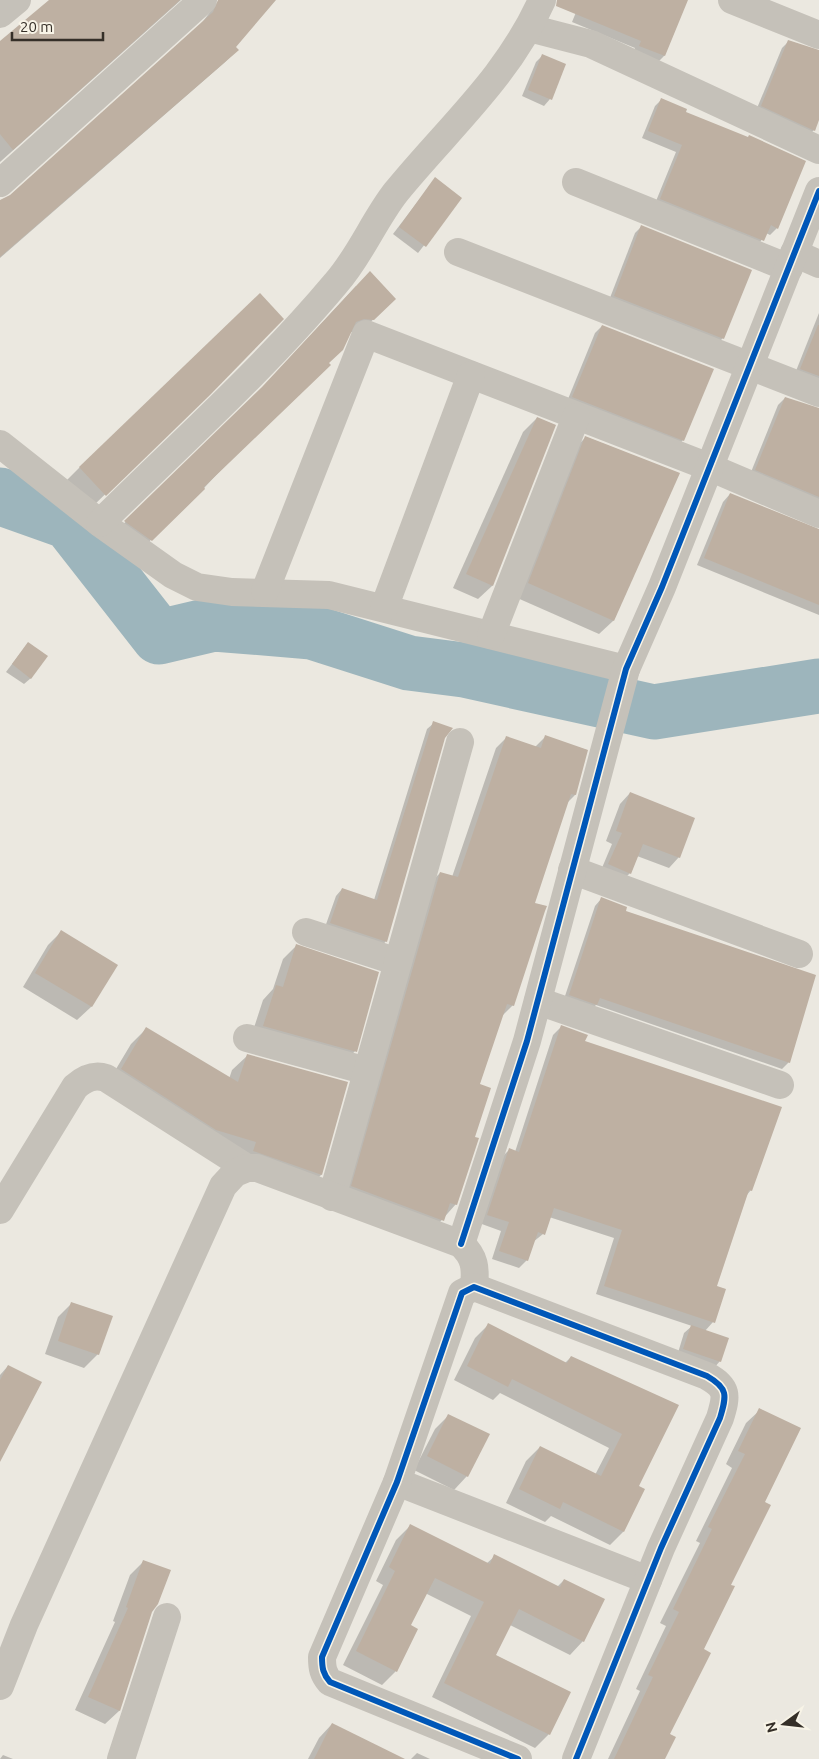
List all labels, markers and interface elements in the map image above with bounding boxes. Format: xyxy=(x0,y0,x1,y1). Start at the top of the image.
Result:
scale bar xyxy=(12,10,104,42)
text: 20 m xyxy=(20,18,53,35)
north arrow xyxy=(759,1699,809,1749)
text: N xyxy=(762,1720,781,1734)

